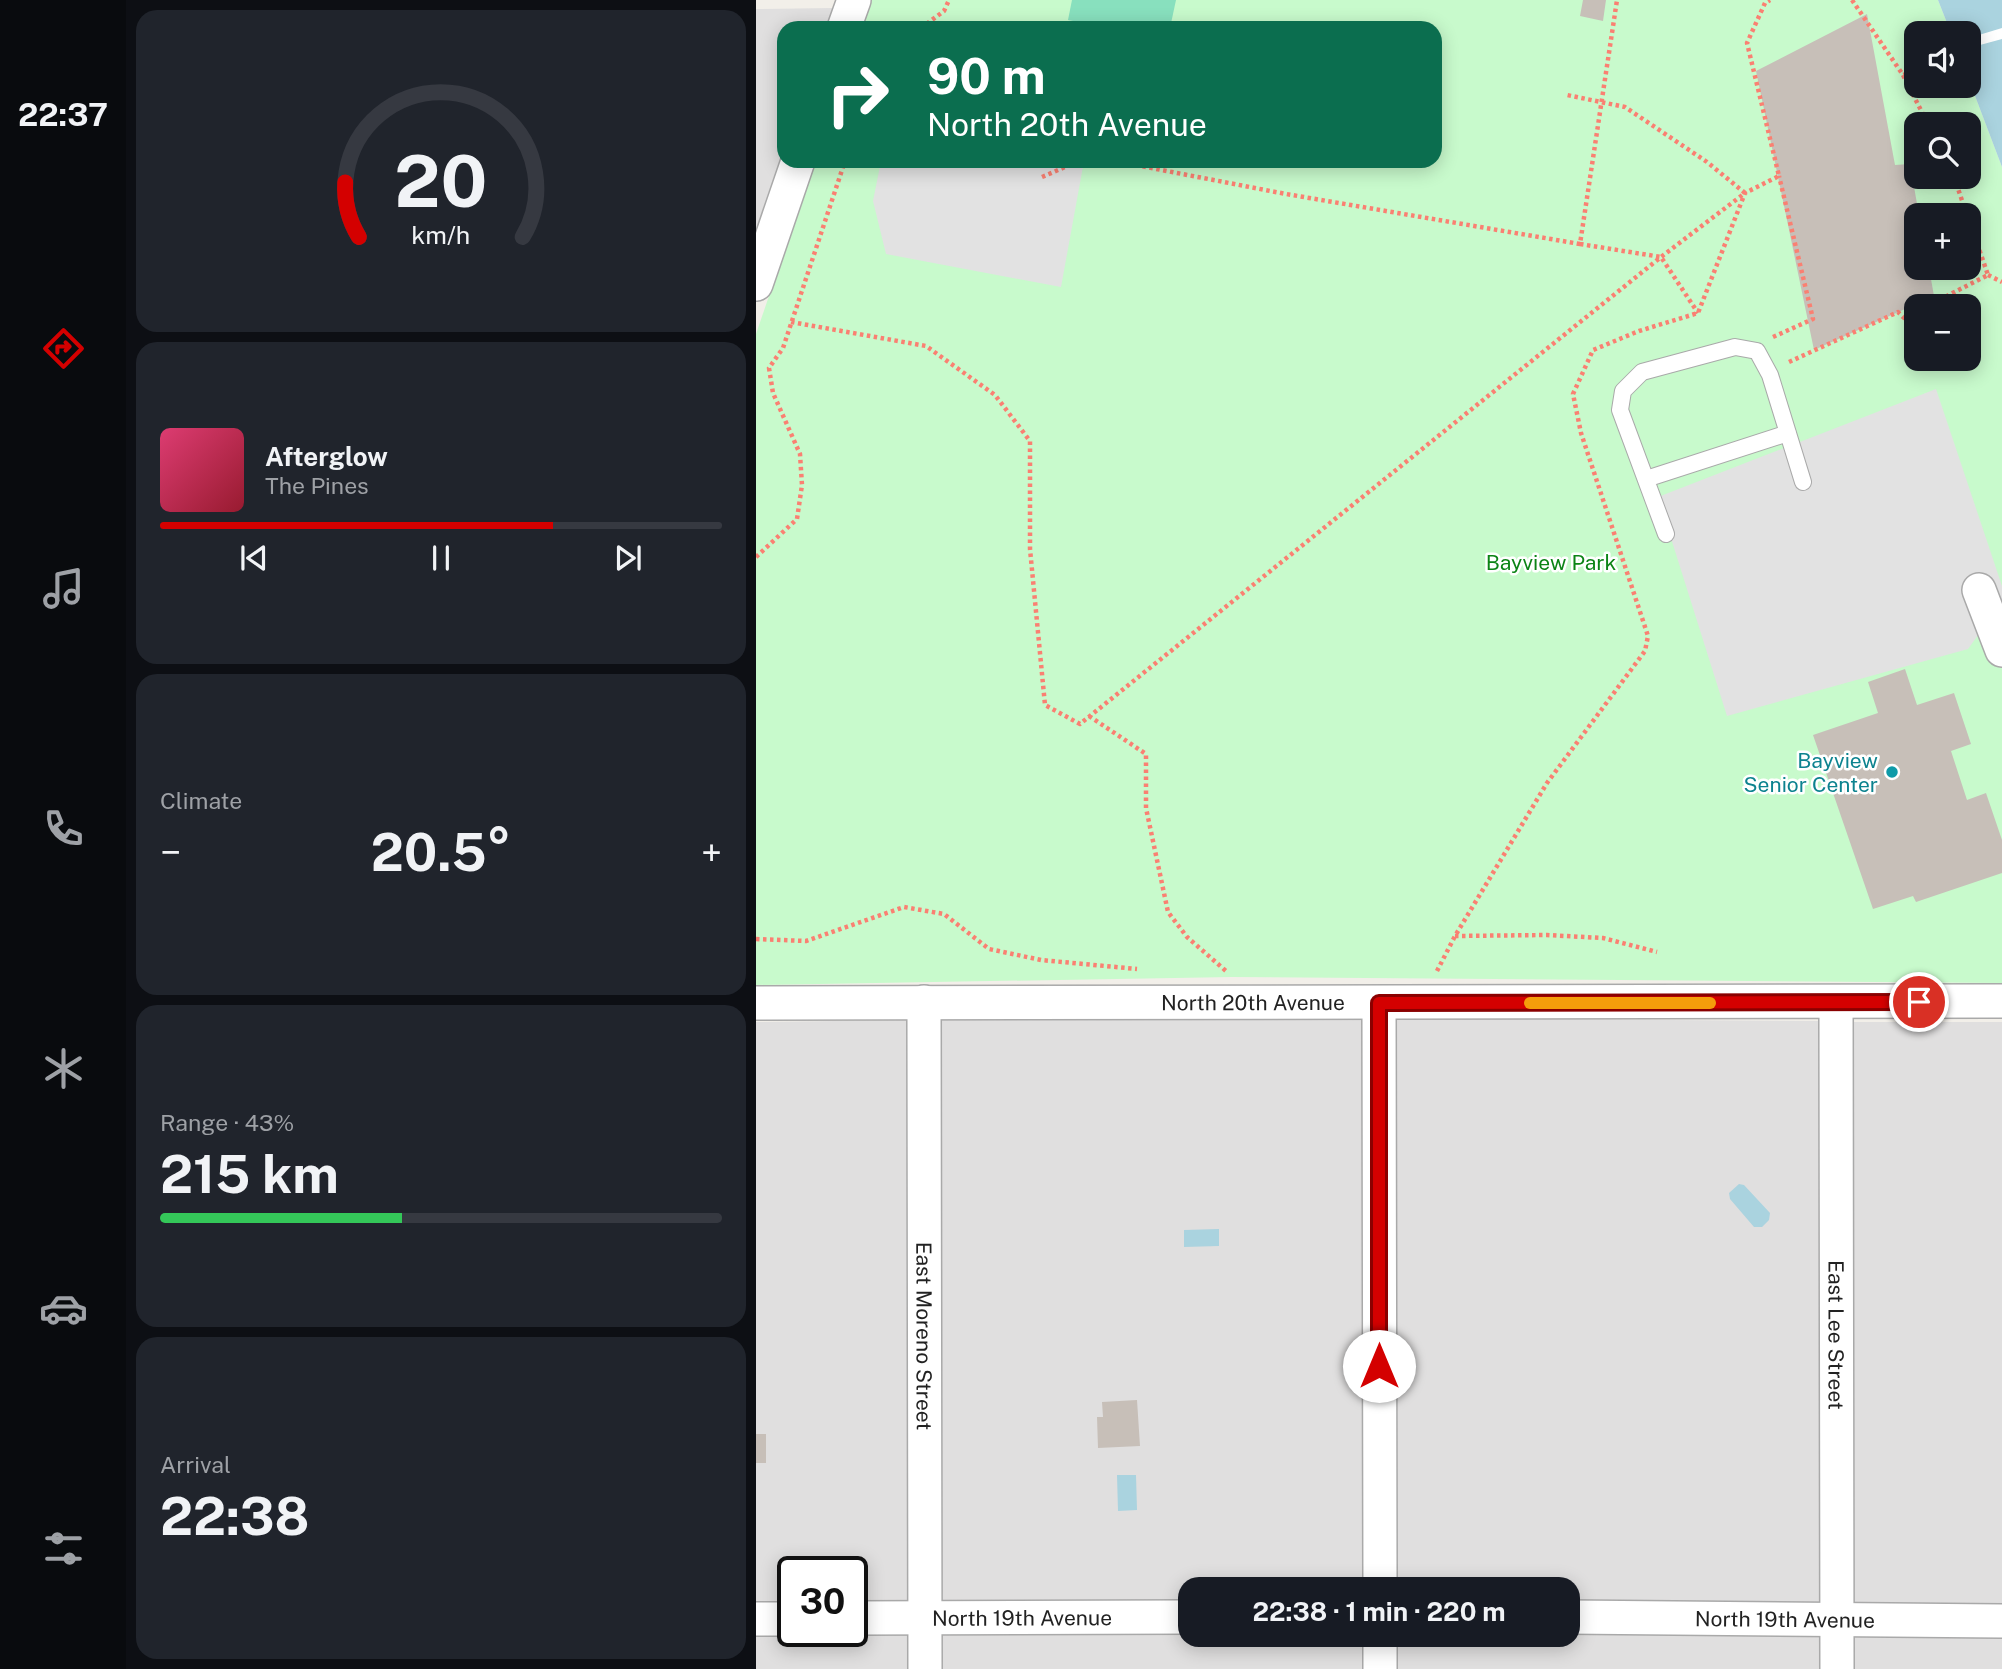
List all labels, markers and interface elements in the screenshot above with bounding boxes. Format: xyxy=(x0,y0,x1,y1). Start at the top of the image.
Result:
map controls xyxy=(1904,21,1981,371)
button: sound xyxy=(1904,21,1981,98)
text: 90 m xyxy=(927,47,1046,105)
icon: right xyxy=(812,49,903,140)
text: 22:37 xyxy=(18,96,108,133)
text: North 20th Avenue xyxy=(927,106,1207,143)
button: search xyxy=(1904,112,1981,189)
text: 20 xyxy=(394,138,488,223)
button: + xyxy=(1904,203,1981,280)
text: km/h xyxy=(412,220,470,250)
button: − xyxy=(1904,294,1981,371)
icon: directions xyxy=(39,324,88,373)
text: Afterglow xyxy=(265,441,388,472)
text: The Pines xyxy=(265,472,369,499)
icon: previous xyxy=(235,539,273,577)
icon: pause xyxy=(422,539,460,577)
icon: next xyxy=(609,539,647,577)
park label: Bayview Park xyxy=(1486,550,1616,575)
icon: music xyxy=(39,564,88,613)
place label: Bayview Senior Center xyxy=(1744,748,1878,797)
marker: Bayview Senior Center xyxy=(1884,764,1900,780)
text: Climate xyxy=(160,787,242,814)
icon: phone xyxy=(39,804,88,853)
text: 20.5° xyxy=(371,822,511,883)
text: − xyxy=(160,830,181,875)
text: + xyxy=(701,830,722,875)
pin xyxy=(1889,972,1949,1032)
icon: arrive xyxy=(1900,983,1938,1021)
street label: North 20th Avenue xyxy=(1161,990,1345,1015)
icon: climate xyxy=(39,1044,88,1093)
text: Range · 43% xyxy=(160,1109,294,1136)
text: 215 km xyxy=(160,1144,339,1205)
street label: East Moreno Street xyxy=(912,1242,937,1430)
street label: East Lee Street xyxy=(1824,1260,1849,1410)
icon: car xyxy=(39,1284,88,1333)
position arrow xyxy=(1342,1329,1416,1403)
text: Arrival xyxy=(160,1451,231,1478)
text: 22:38 xyxy=(160,1486,309,1547)
icon: filters xyxy=(39,1524,88,1573)
speed limit sign: 30 xyxy=(777,1556,868,1647)
text: 22:38 · 1 min · 220 m xyxy=(1252,1596,1506,1627)
street label: North 19th Avenue xyxy=(932,1605,1112,1630)
street label: North 19th Avenue xyxy=(1695,1606,1875,1632)

